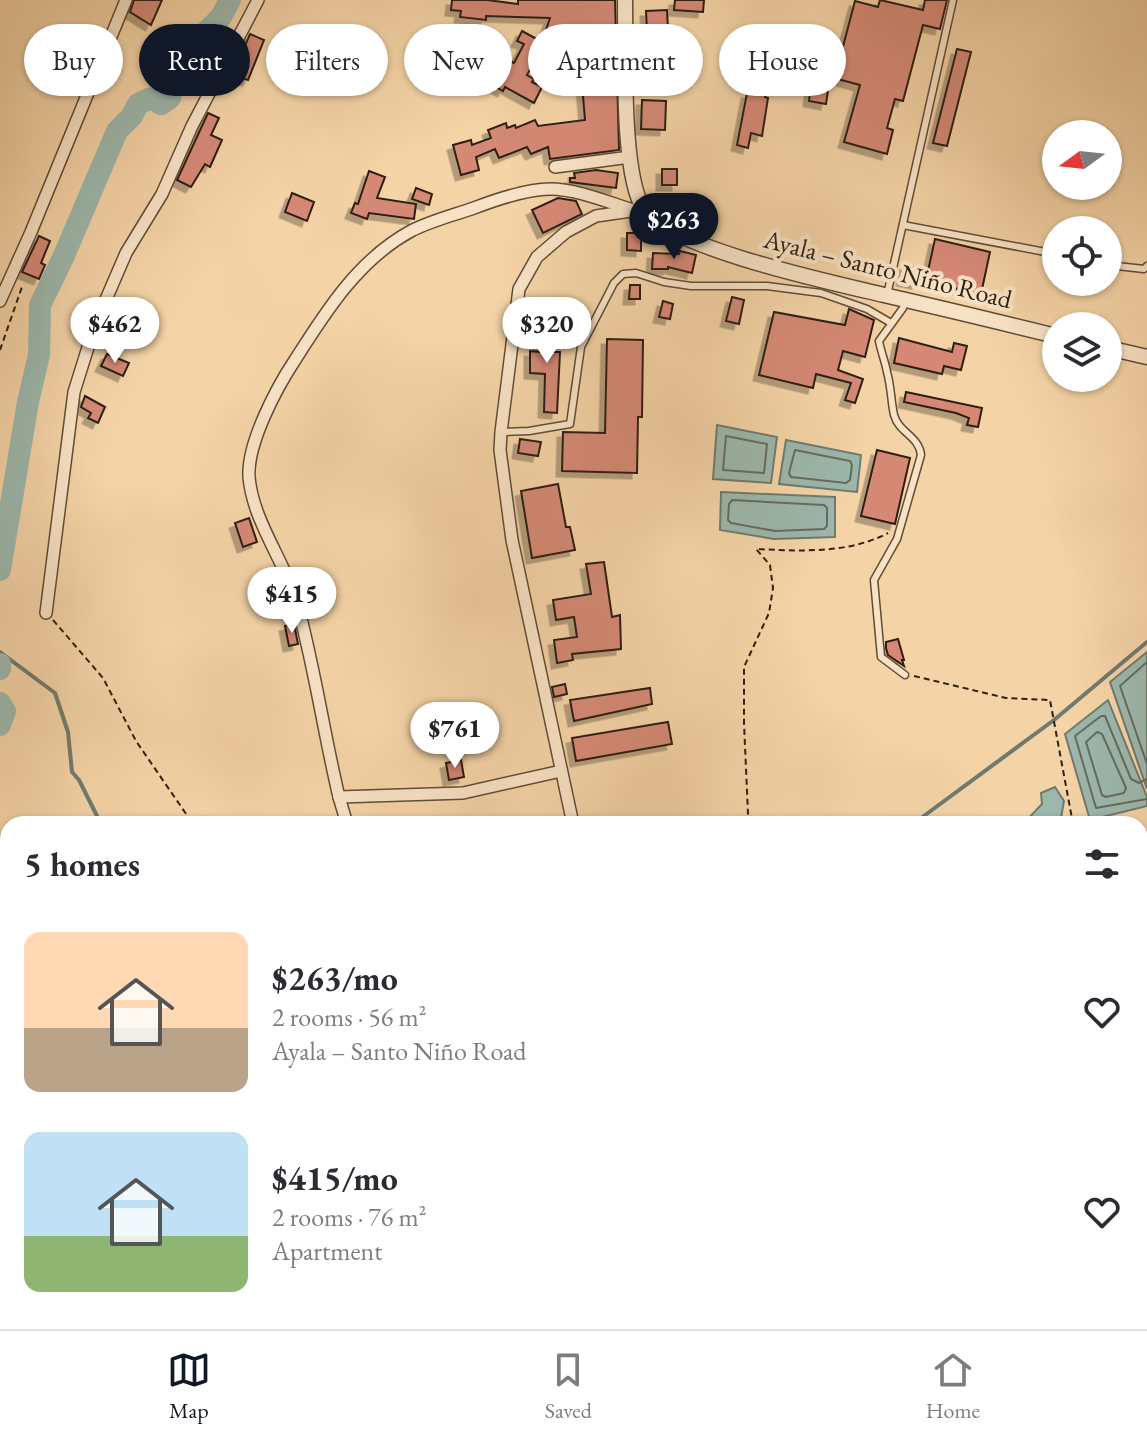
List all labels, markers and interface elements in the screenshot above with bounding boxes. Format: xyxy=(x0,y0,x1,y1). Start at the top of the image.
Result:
chip: Buy xyxy=(24,24,123,96)
chip: Rent xyxy=(139,24,250,96)
chip: Filters xyxy=(266,24,388,96)
chip: New xyxy=(404,24,512,96)
chip: Apartment xyxy=(528,24,703,96)
chip: House xyxy=(719,24,846,96)
north arrow xyxy=(1042,120,1122,200)
map controls xyxy=(1042,120,1122,392)
pin: $263 xyxy=(627,193,721,261)
text: $263 xyxy=(647,202,701,236)
button: locate xyxy=(1042,216,1122,296)
street label: Ayala – Santo Niño Road xyxy=(759,221,1016,316)
pin: $462 xyxy=(68,297,162,365)
pin: $320 xyxy=(500,297,594,365)
text: $462 xyxy=(88,306,142,340)
text: $320 xyxy=(520,306,574,340)
button: layers xyxy=(1042,312,1122,392)
pin: $415 xyxy=(245,567,339,635)
text: $415 xyxy=(265,576,319,610)
pin: $761 xyxy=(408,702,502,770)
text: $761 xyxy=(428,711,482,745)
text: 5 homes xyxy=(24,842,140,886)
icon: filters xyxy=(1080,842,1124,886)
text: $263/mo xyxy=(272,956,398,1000)
icon: home xyxy=(88,964,184,1060)
icon: heart xyxy=(1080,990,1124,1034)
text: 2 rooms · 56 m² xyxy=(272,1000,427,1034)
text: Ayala – Santo Niño Road xyxy=(272,1034,526,1068)
text: $415/mo xyxy=(272,1156,398,1200)
icon: home xyxy=(88,1164,184,1260)
icon: heart xyxy=(1080,1190,1124,1234)
text: 2 rooms · 76 m² xyxy=(272,1200,427,1234)
text: Apartment xyxy=(272,1234,382,1268)
tab: Map xyxy=(167,1348,211,1425)
tab: Saved xyxy=(545,1348,592,1425)
tab: Home xyxy=(926,1348,980,1425)

